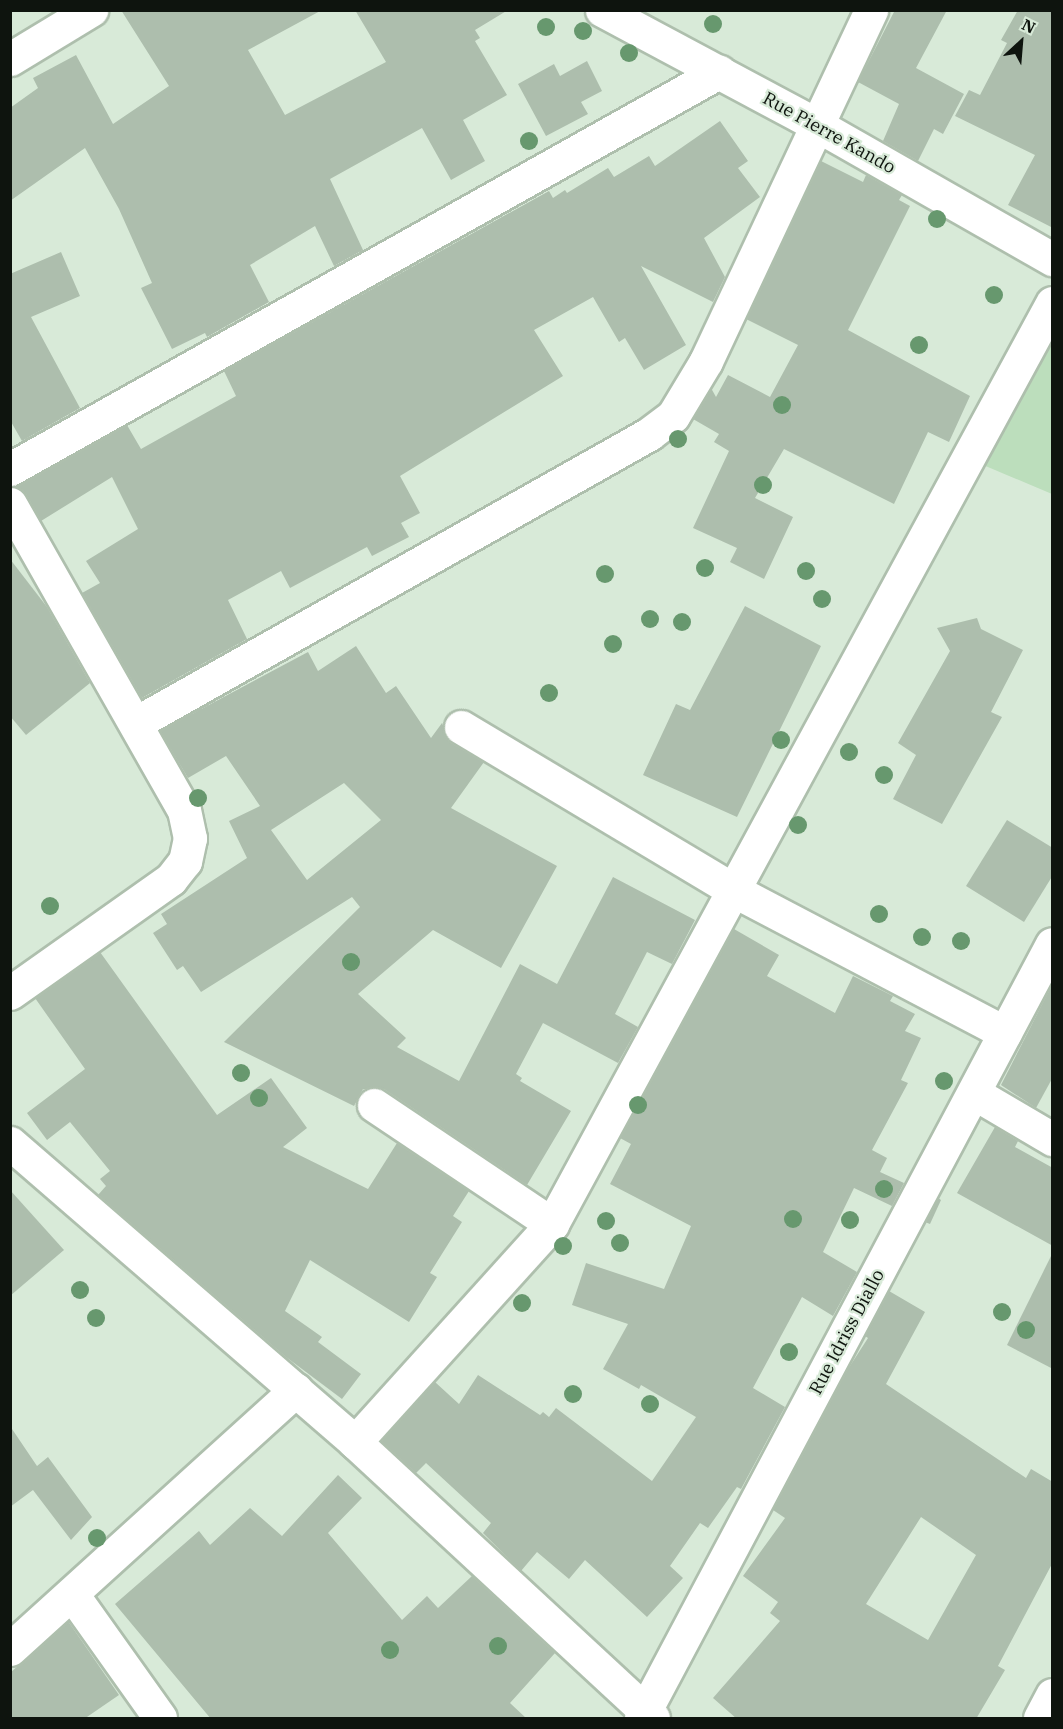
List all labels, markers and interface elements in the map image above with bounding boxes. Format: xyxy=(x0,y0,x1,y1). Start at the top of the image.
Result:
north arrow xyxy=(991,12,1051,72)
text: N xyxy=(1019,14,1039,38)
street label: Rue Pierre Kando xyxy=(759,88,899,178)
street label: Rue Idriss Diallo xyxy=(805,1266,889,1398)

